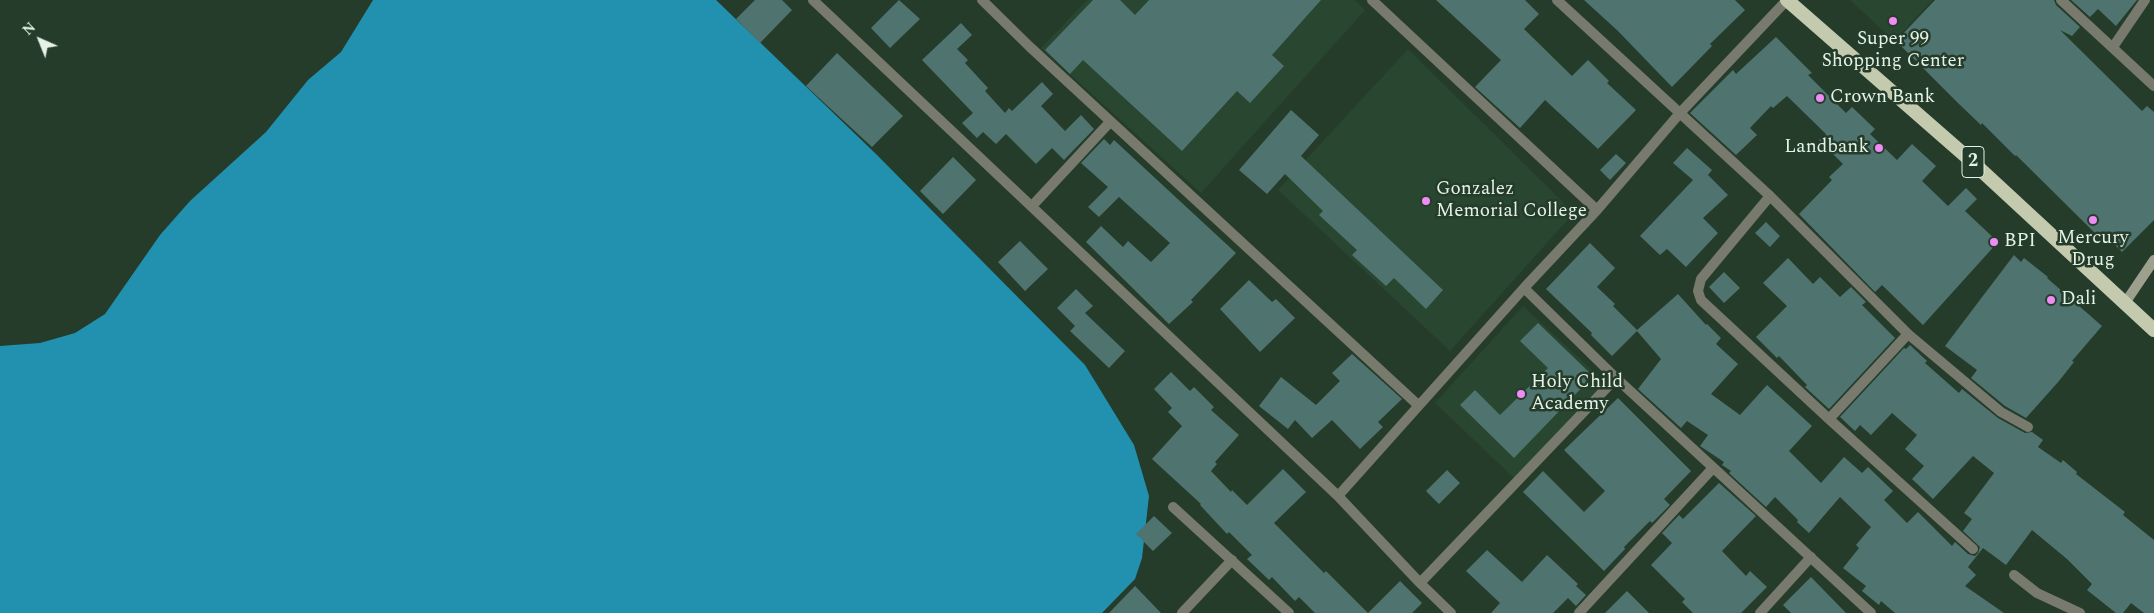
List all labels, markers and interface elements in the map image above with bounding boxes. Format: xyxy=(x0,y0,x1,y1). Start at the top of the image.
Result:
north arrow xyxy=(15,15,65,65)
marker: Super 99 Shopping Center xyxy=(1887,15,1899,27)
text: N xyxy=(18,17,41,40)
place label: Super 99 Shopping Center xyxy=(1822,29,1964,73)
place label: Crown Bank xyxy=(1830,87,1935,109)
marker: Crown Bank xyxy=(1814,92,1826,104)
place label: Landbank xyxy=(1784,137,1869,159)
marker: Landbank xyxy=(1873,142,1885,154)
road number: 2 xyxy=(1962,146,1984,178)
place label: Gonzalez Memorial College xyxy=(1436,179,1587,223)
marker: Gonzalez Memorial College xyxy=(1420,195,1432,207)
marker: Mercury Drug xyxy=(2087,214,2099,226)
place label: Mercury Drug xyxy=(2057,228,2129,272)
place label: BPI xyxy=(2004,231,2036,253)
marker: BPI xyxy=(1988,236,2000,248)
place label: Dali xyxy=(2061,289,2096,311)
marker: Dali xyxy=(2045,294,2057,306)
place label: Holy Child Academy xyxy=(1531,372,1623,416)
marker: Holy Child Academy xyxy=(1515,388,1527,400)

